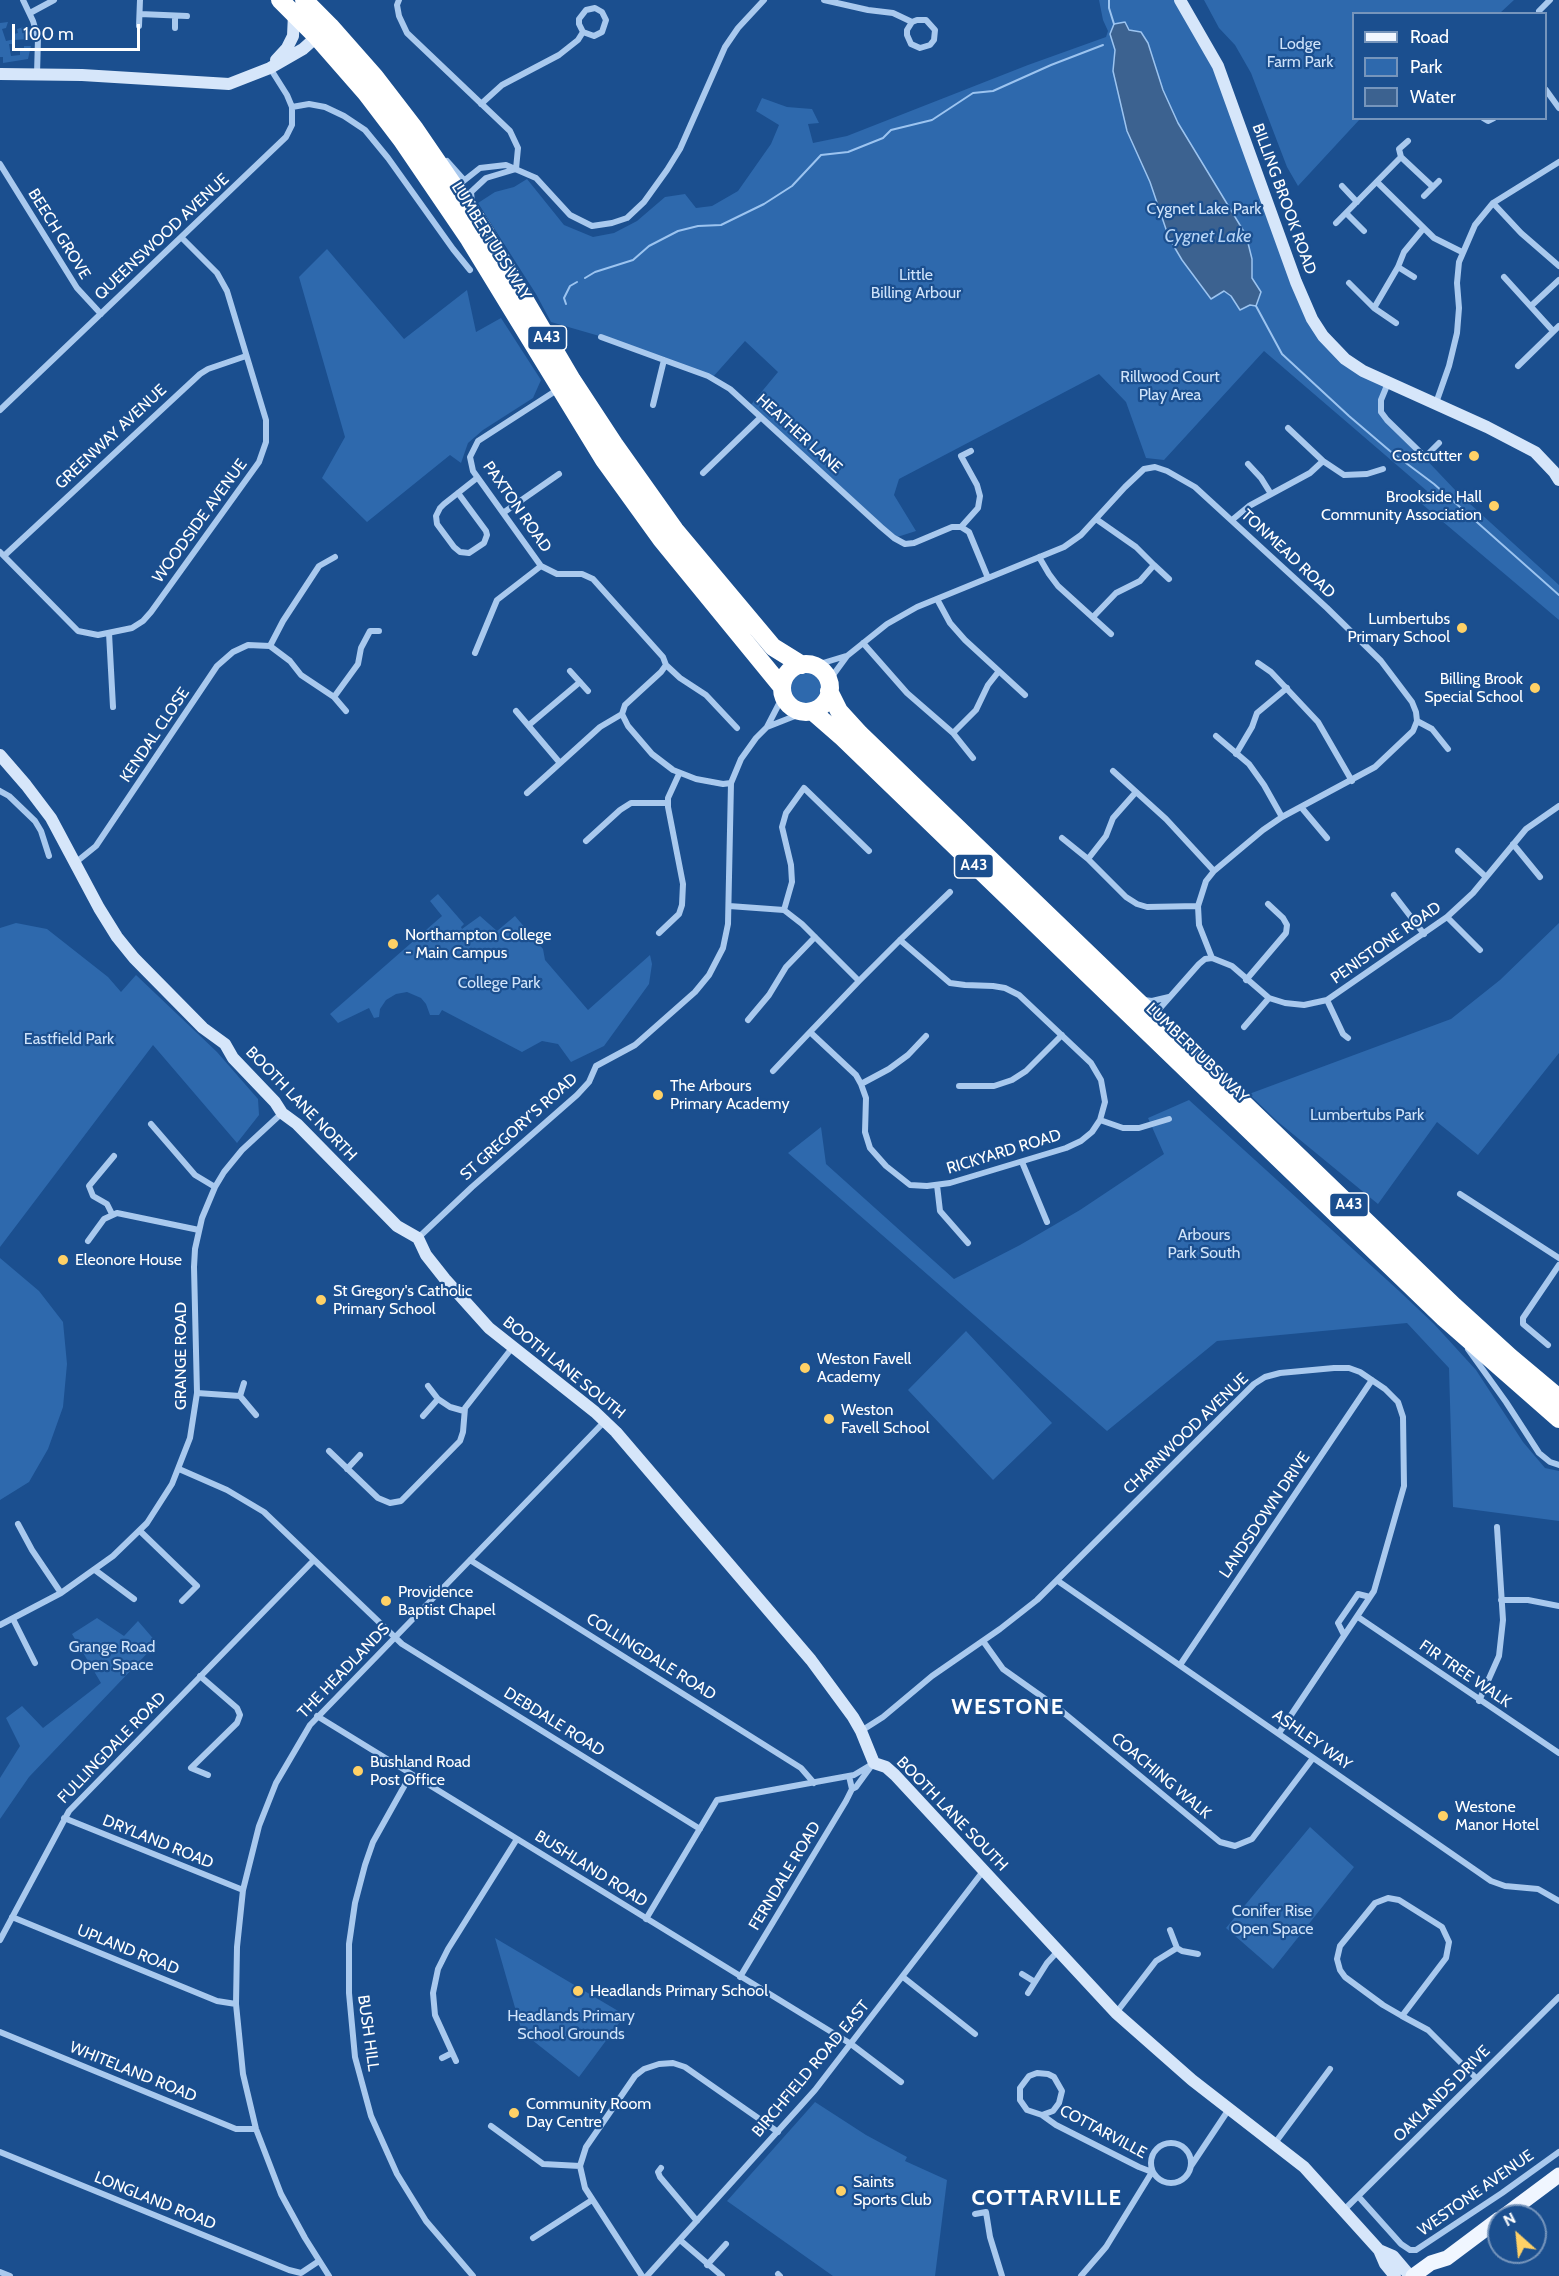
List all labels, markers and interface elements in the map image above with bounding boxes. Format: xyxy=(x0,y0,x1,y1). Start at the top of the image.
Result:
scale bar xyxy=(15,12,142,50)
legend xyxy=(1352,12,1547,120)
text: 100 m xyxy=(23,23,74,45)
text: Road xyxy=(1410,26,1449,48)
park label: Lodge Farm Park xyxy=(1267,34,1333,72)
text: Park xyxy=(1410,56,1442,78)
text: Water xyxy=(1410,86,1456,108)
street label: BILLING BROOK ROAD xyxy=(1248,121,1320,277)
street label: QUEENSWOOD AVENUE xyxy=(91,170,233,304)
street label: LUMBERTUBS WAY xyxy=(447,179,535,303)
street label: BEECH GROVE xyxy=(24,185,94,283)
park label: Cygnet Lake Park xyxy=(1147,199,1261,219)
water label: Cygnet Lake xyxy=(1164,226,1252,248)
park label: Little Billing Arbour xyxy=(871,265,961,303)
road number: A43 xyxy=(528,326,566,350)
park label: Rillwood Court Play Area xyxy=(1120,367,1220,405)
street label: GREENWAY AVENUE xyxy=(51,381,171,493)
street label: HEATHER LANE xyxy=(752,390,846,478)
place label: Costcutter xyxy=(1392,446,1462,466)
marker: Costcutter xyxy=(1467,449,1481,463)
street label: WOODSIDE AVENUE xyxy=(149,455,251,587)
street label: PAXTON ROAD xyxy=(479,458,555,556)
place label: Brookside Hall Community Association xyxy=(1321,487,1482,525)
marker: Brookside Hall Community Association xyxy=(1487,499,1501,513)
street label: TONMEAD ROAD xyxy=(1237,505,1339,603)
place label: Lumbertubs Primary School xyxy=(1347,609,1450,647)
marker: Lumbertubs Primary School xyxy=(1455,621,1469,635)
place label: Billing Brook Special School xyxy=(1424,669,1523,707)
marker: Billing Brook Special School xyxy=(1528,681,1542,695)
street label: KENDAL CLOSE xyxy=(116,684,194,786)
road number: A43 xyxy=(954,854,994,878)
street label: PENISTONE ROAD xyxy=(1327,898,1445,988)
place label: Northampton College - Main Campus xyxy=(405,925,551,963)
marker: Northampton College - Main Campus xyxy=(386,937,400,951)
park label: College Park xyxy=(458,973,540,993)
street label: LUMBERTUBS WAY xyxy=(1142,999,1252,1107)
park label: Eastfield Park xyxy=(24,1029,114,1049)
street label: BOOTH LANE NORTH xyxy=(241,1043,361,1165)
street label: ST GREGORY'S ROAD xyxy=(456,1069,582,1185)
place label: The Arbours Primary Academy xyxy=(670,1076,790,1114)
marker: The Arbours Primary Academy xyxy=(651,1088,665,1102)
park label: Lumbertubs Park xyxy=(1310,1105,1424,1125)
street label: RICKYARD ROAD xyxy=(944,1125,1064,1179)
road number: A43 xyxy=(1330,1193,1368,1217)
park label: Arbours Park South xyxy=(1167,1225,1241,1263)
place label: Eleonore House xyxy=(75,1250,182,1270)
marker: Eleonore House xyxy=(56,1253,70,1267)
place label: St Gregory's Catholic Primary School xyxy=(333,1281,472,1319)
marker: St Gregory's Catholic Primary School xyxy=(314,1293,328,1307)
street label: GRANGE ROAD xyxy=(171,1302,191,1410)
street label: BOOTH LANE SOUTH xyxy=(499,1313,629,1423)
place label: Weston Favell Academy xyxy=(817,1349,911,1387)
marker: Weston Favell Academy xyxy=(798,1361,812,1375)
street label: CHARNWOOD AVENUE xyxy=(1120,1369,1252,1499)
place label: Weston Favell School xyxy=(841,1400,930,1438)
marker: Weston Favell School xyxy=(822,1412,836,1426)
street label: LANDSDOWN DRIVE xyxy=(1216,1448,1314,1582)
place label: Providence Baptist Chapel xyxy=(398,1582,496,1620)
marker: Providence Baptist Chapel xyxy=(379,1594,393,1608)
street label: COLLINGDALE ROAD xyxy=(583,1609,719,1705)
street label: THE HEADLANDS xyxy=(294,1620,394,1722)
street label: FIR TREE WALK xyxy=(1415,1636,1515,1712)
park label: Grange Road Open Space xyxy=(69,1637,155,1675)
street label: DEBDALE ROAD xyxy=(500,1683,608,1761)
street label: FULLINGDALE ROAD xyxy=(54,1688,170,1808)
district label: WESTONE xyxy=(951,1695,1065,1721)
street label: ASHLEY WAY xyxy=(1269,1706,1355,1774)
street label: COACHING WALK xyxy=(1107,1729,1215,1823)
place label: Bushland Road Post Office xyxy=(370,1752,471,1790)
street label: BOOTH LANE SOUTH xyxy=(892,1753,1012,1875)
marker: Bushland Road Post Office xyxy=(351,1764,365,1778)
place label: Westone Manor Hotel xyxy=(1455,1797,1539,1835)
marker: Westone Manor Hotel xyxy=(1436,1809,1450,1823)
street label: DRYLAND ROAD xyxy=(100,1811,216,1873)
street label: FERNDALE ROAD xyxy=(745,1818,825,1934)
street label: BUSHLAND ROAD xyxy=(531,1827,651,1911)
park label: Conifer Rise Open Space xyxy=(1230,1901,1314,1939)
street label: UPLAND ROAD xyxy=(74,1921,182,1979)
place label: Headlands Primary School xyxy=(590,1981,768,2001)
marker: Headlands Primary School xyxy=(571,1984,585,1998)
street label: BUSH HILL xyxy=(353,1994,383,2072)
street label: BIRCHFIELD ROAD EAST xyxy=(748,1997,874,2141)
park label: Headlands Primary School Grounds xyxy=(507,2006,635,2044)
street label: WHITELAND ROAD xyxy=(67,2038,199,2106)
street label: OAKLANDS DRIVE xyxy=(1390,2042,1494,2146)
place label: Community Room Day Centre xyxy=(526,2094,651,2132)
street label: COTTARVILLE xyxy=(1056,2101,1150,2163)
marker: Community Room Day Centre xyxy=(507,2106,521,2120)
street label: WESTONE AVENUE xyxy=(1414,2146,1538,2240)
street label: LONGLAND ROAD xyxy=(91,2168,219,2234)
place label: Saints Sports Club xyxy=(853,2172,932,2210)
marker: Saints Sports Club xyxy=(834,2184,848,2198)
district label: COTTARVILLE xyxy=(971,2186,1123,2212)
north arrow xyxy=(1487,2204,1547,2264)

